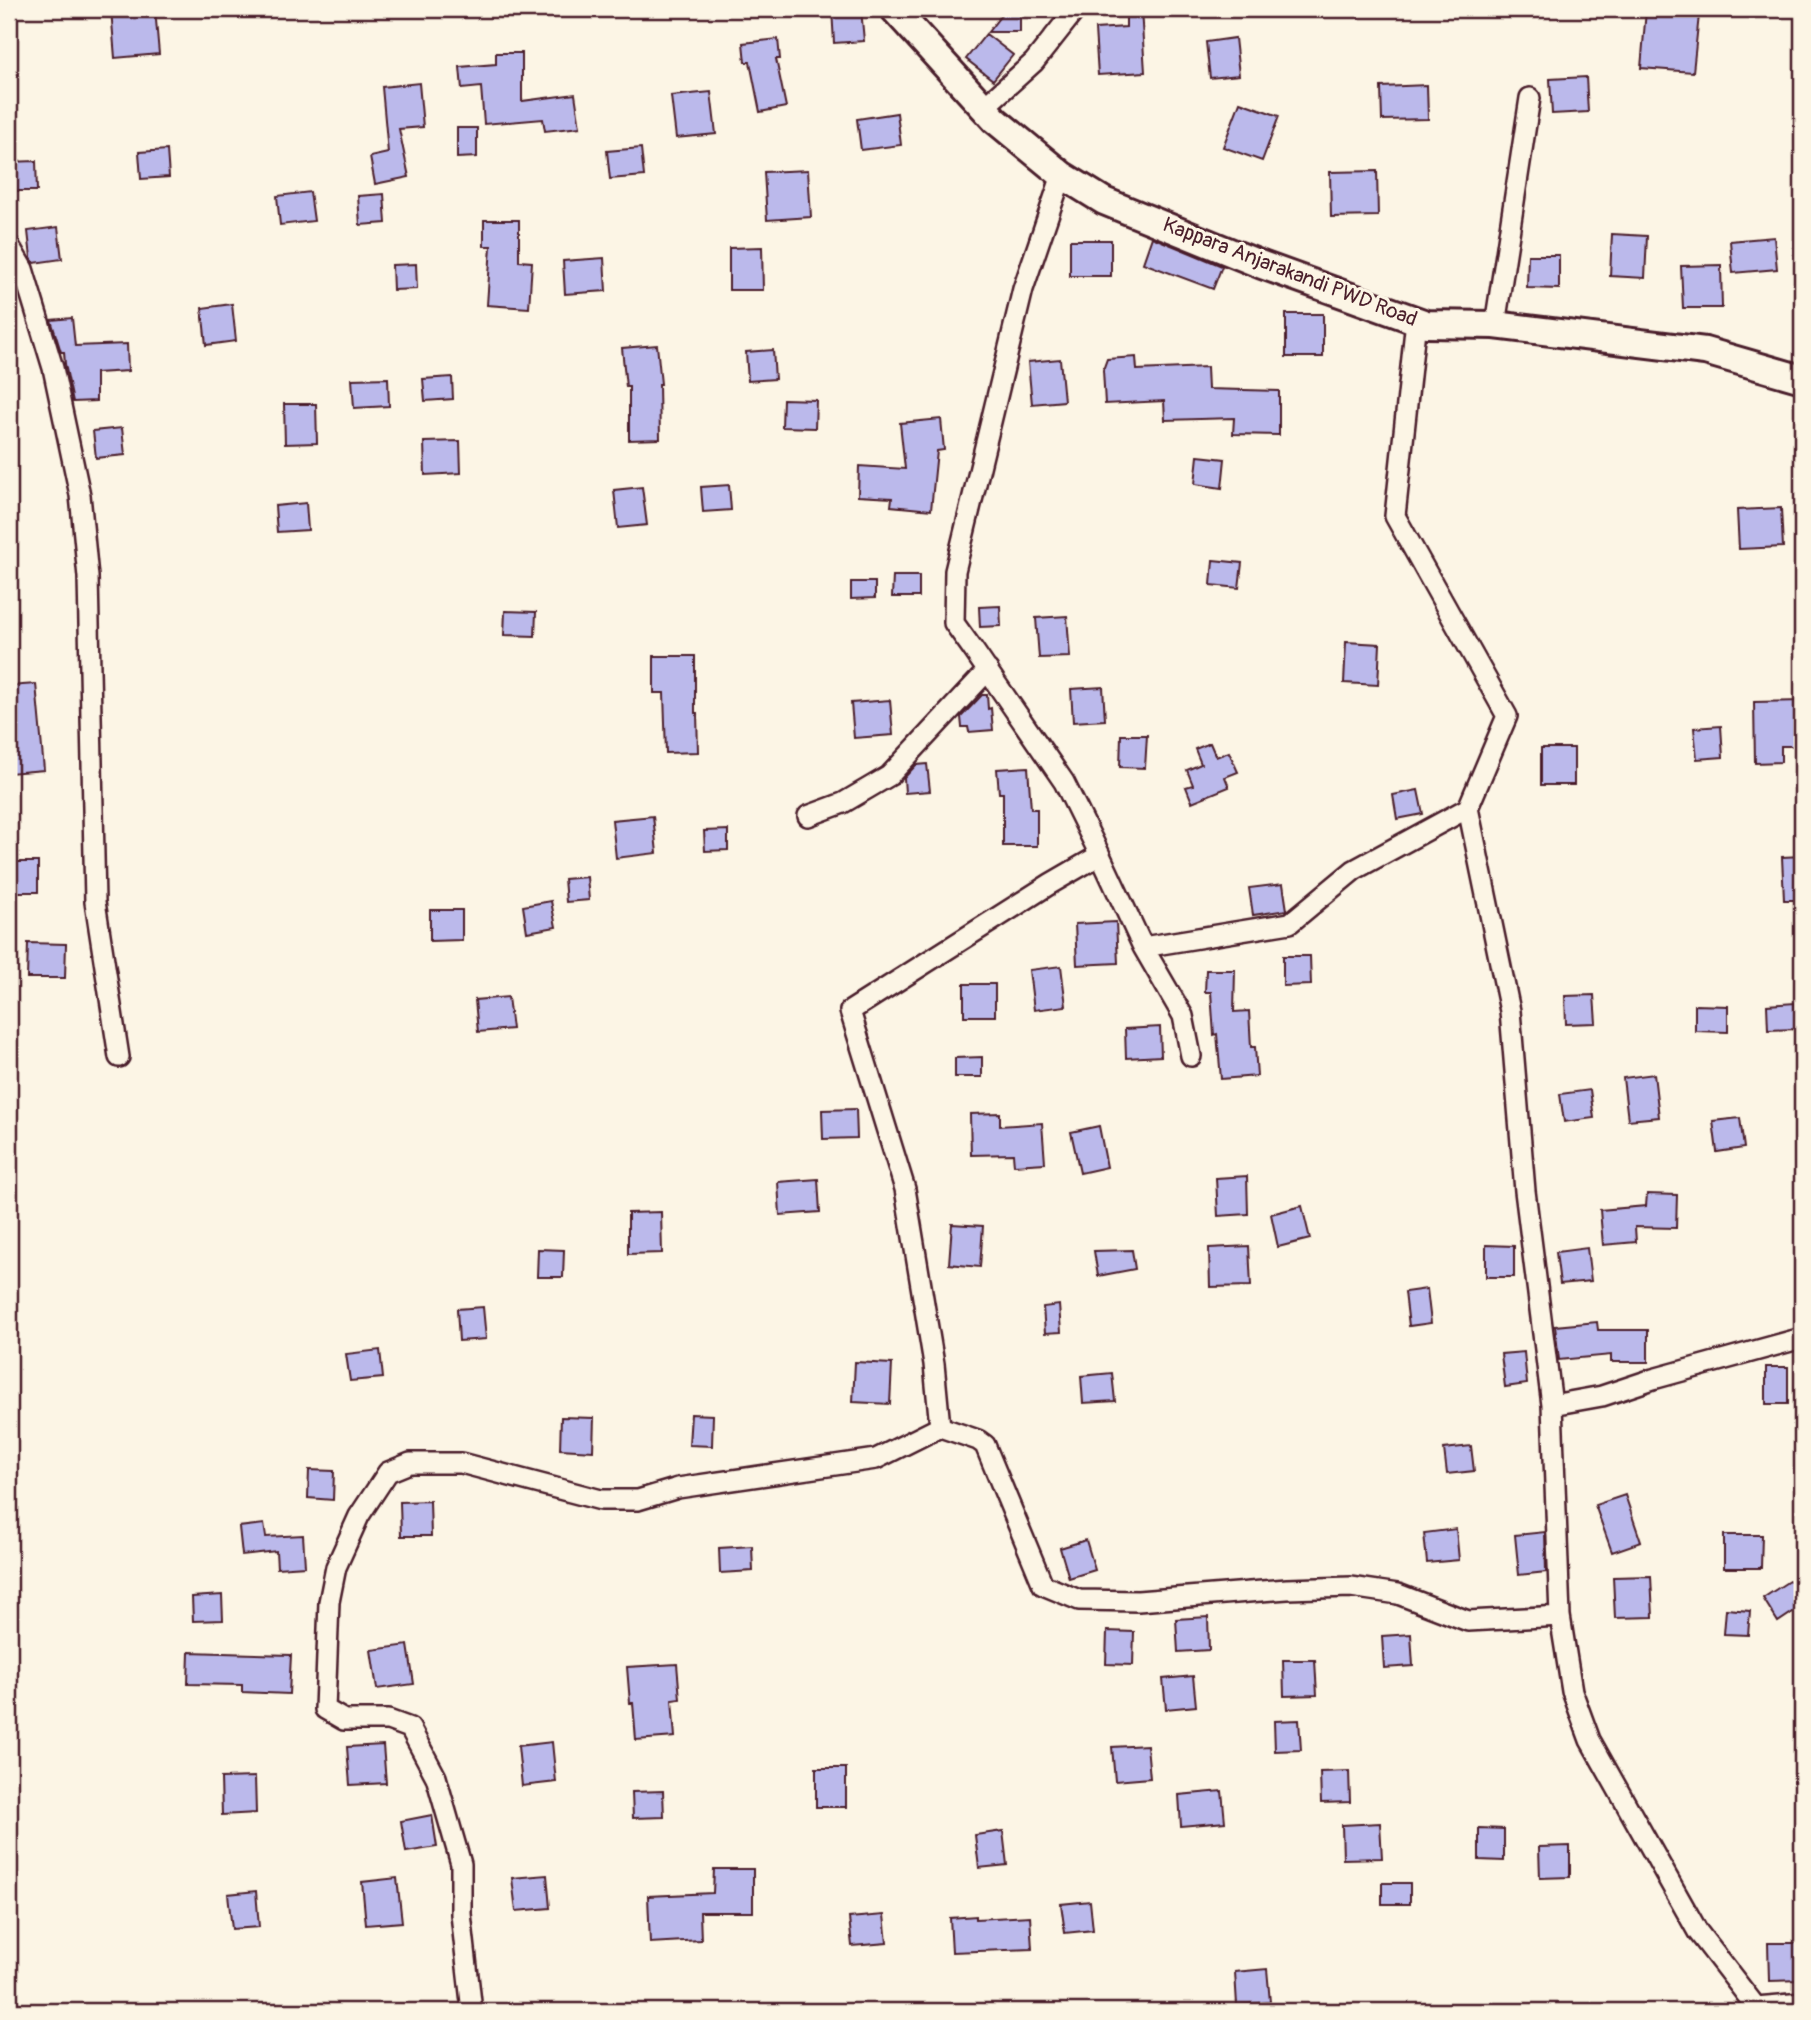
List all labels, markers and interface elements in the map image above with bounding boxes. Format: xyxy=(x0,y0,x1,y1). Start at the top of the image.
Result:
street label: Kappara Anjarakandi PWD Road xyxy=(1159,211,1421,333)

